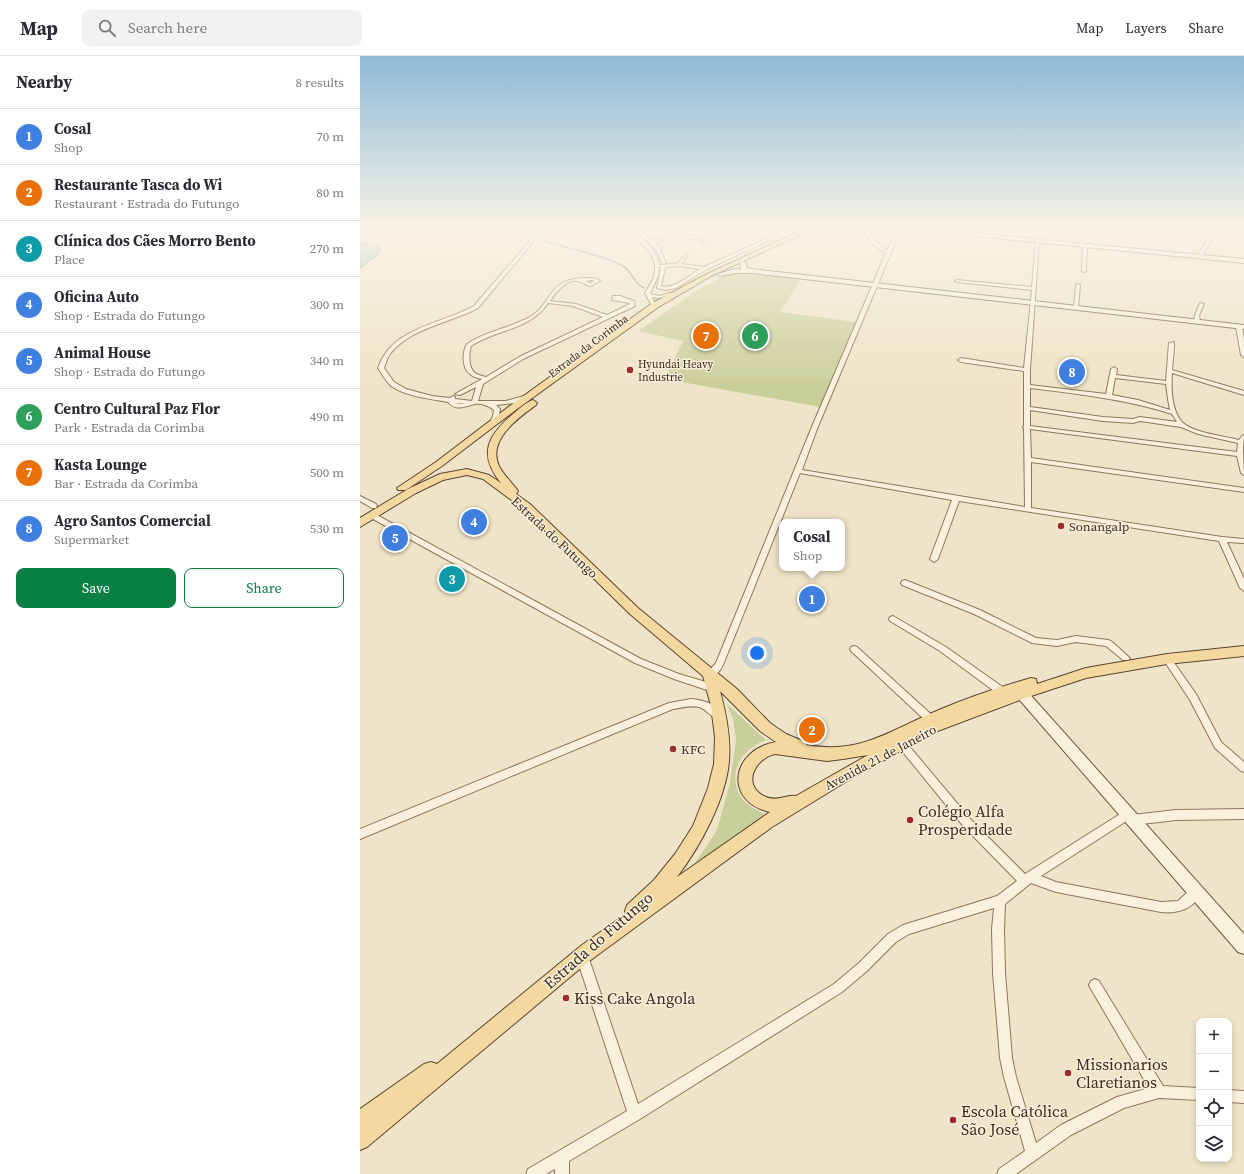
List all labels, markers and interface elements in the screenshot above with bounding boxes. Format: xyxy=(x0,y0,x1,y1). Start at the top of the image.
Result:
search box xyxy=(82,10,362,46)
text: Map xyxy=(20,15,58,41)
icon: search xyxy=(96,17,118,39)
text: Search here xyxy=(128,17,207,38)
text: Map xyxy=(1076,18,1103,38)
text: Layers xyxy=(1125,18,1167,38)
text: Share xyxy=(1189,18,1224,38)
text: Nearby xyxy=(16,70,72,94)
text: 8 results xyxy=(296,74,344,91)
text: Cosal xyxy=(54,118,91,139)
text: 1 xyxy=(25,128,33,145)
text: 70 m xyxy=(316,128,344,145)
text: Shop xyxy=(54,139,83,156)
text: Restaurante Tasca do Wi xyxy=(54,174,222,195)
text: 2 xyxy=(25,184,33,201)
text: 80 m xyxy=(316,184,344,201)
text: Restaurant · Estrada do Futungo xyxy=(54,195,239,212)
text: Clínica dos Cães Morro Bento xyxy=(54,230,256,251)
text: 3 xyxy=(25,240,33,257)
text: 270 m xyxy=(310,240,344,257)
text: Place xyxy=(54,251,85,268)
text: Oficina Auto xyxy=(54,286,139,307)
text: 4 xyxy=(25,296,33,313)
text: 300 m xyxy=(310,296,344,313)
text: Shop · Estrada do Futungo xyxy=(54,307,205,324)
street label: Estrada da Corimba xyxy=(545,311,632,381)
pin: 7 xyxy=(693,321,719,351)
pin: 6 xyxy=(742,321,768,351)
text: Animal House xyxy=(54,342,151,363)
text: 5 xyxy=(25,352,33,369)
text: 340 m xyxy=(310,352,344,369)
place label: Hyundai Heavy Industrie xyxy=(638,357,714,385)
pin: 8 xyxy=(1059,357,1085,387)
text: Shop · Estrada do Futungo xyxy=(54,363,205,380)
marker: Hyundai Heavy Industrie xyxy=(625,365,635,375)
text: Centro Cultural Paz Flor xyxy=(54,398,220,419)
text: 6 xyxy=(25,408,33,425)
text: 490 m xyxy=(310,408,344,425)
text: Park · Estrada da Corimba xyxy=(54,419,205,436)
text: Kasta Lounge xyxy=(54,454,147,475)
text: 7 xyxy=(25,464,33,481)
text: 500 m xyxy=(310,464,344,481)
text: Bar · Estrada da Corimba xyxy=(54,475,198,492)
street label: Estrada do Futungo xyxy=(508,493,602,582)
pin: 4 xyxy=(461,507,487,537)
text: Agro Santos Comercial xyxy=(54,510,211,531)
place label: Sonangalp xyxy=(1069,518,1129,535)
popup xyxy=(779,519,845,571)
text: 8 xyxy=(25,520,33,537)
text: 530 m xyxy=(310,520,344,537)
marker: Sonangalp xyxy=(1056,521,1066,531)
pin: 5 xyxy=(382,523,408,553)
text: Cosal xyxy=(793,526,831,547)
text: Supermarket xyxy=(54,531,129,548)
text: Shop xyxy=(793,547,822,564)
pin: 3 xyxy=(439,564,465,594)
button: Save xyxy=(16,568,176,608)
button: Share xyxy=(184,568,344,608)
pin: 1 xyxy=(799,584,825,614)
your location xyxy=(747,643,767,663)
pin: 2 xyxy=(799,715,825,745)
street label: Avenida 21 de Janeiro xyxy=(821,721,939,794)
place label: KFC xyxy=(681,741,705,758)
marker: KFC xyxy=(668,744,678,754)
place label: Colégio Alfa Prosperidade xyxy=(918,800,1013,840)
marker: Colégio Alfa Prosperidade xyxy=(905,815,915,825)
street label: Estrada do Futungo xyxy=(539,886,658,994)
place label: Kiss Cake Angola xyxy=(574,987,696,1009)
marker: Kiss Cake Angola xyxy=(561,993,571,1003)
map controls xyxy=(1196,1018,1232,1162)
button: + xyxy=(1196,1018,1232,1054)
place label: Missionarios Claretianos xyxy=(1076,1053,1168,1093)
button: − xyxy=(1196,1054,1232,1090)
marker: Missionarios Claretianos xyxy=(1063,1068,1073,1078)
button: locate xyxy=(1196,1090,1232,1126)
place label: Escola Católica São José xyxy=(961,1100,1069,1140)
marker: Escola Católica São José xyxy=(948,1115,958,1125)
button: layers xyxy=(1196,1126,1232,1162)

